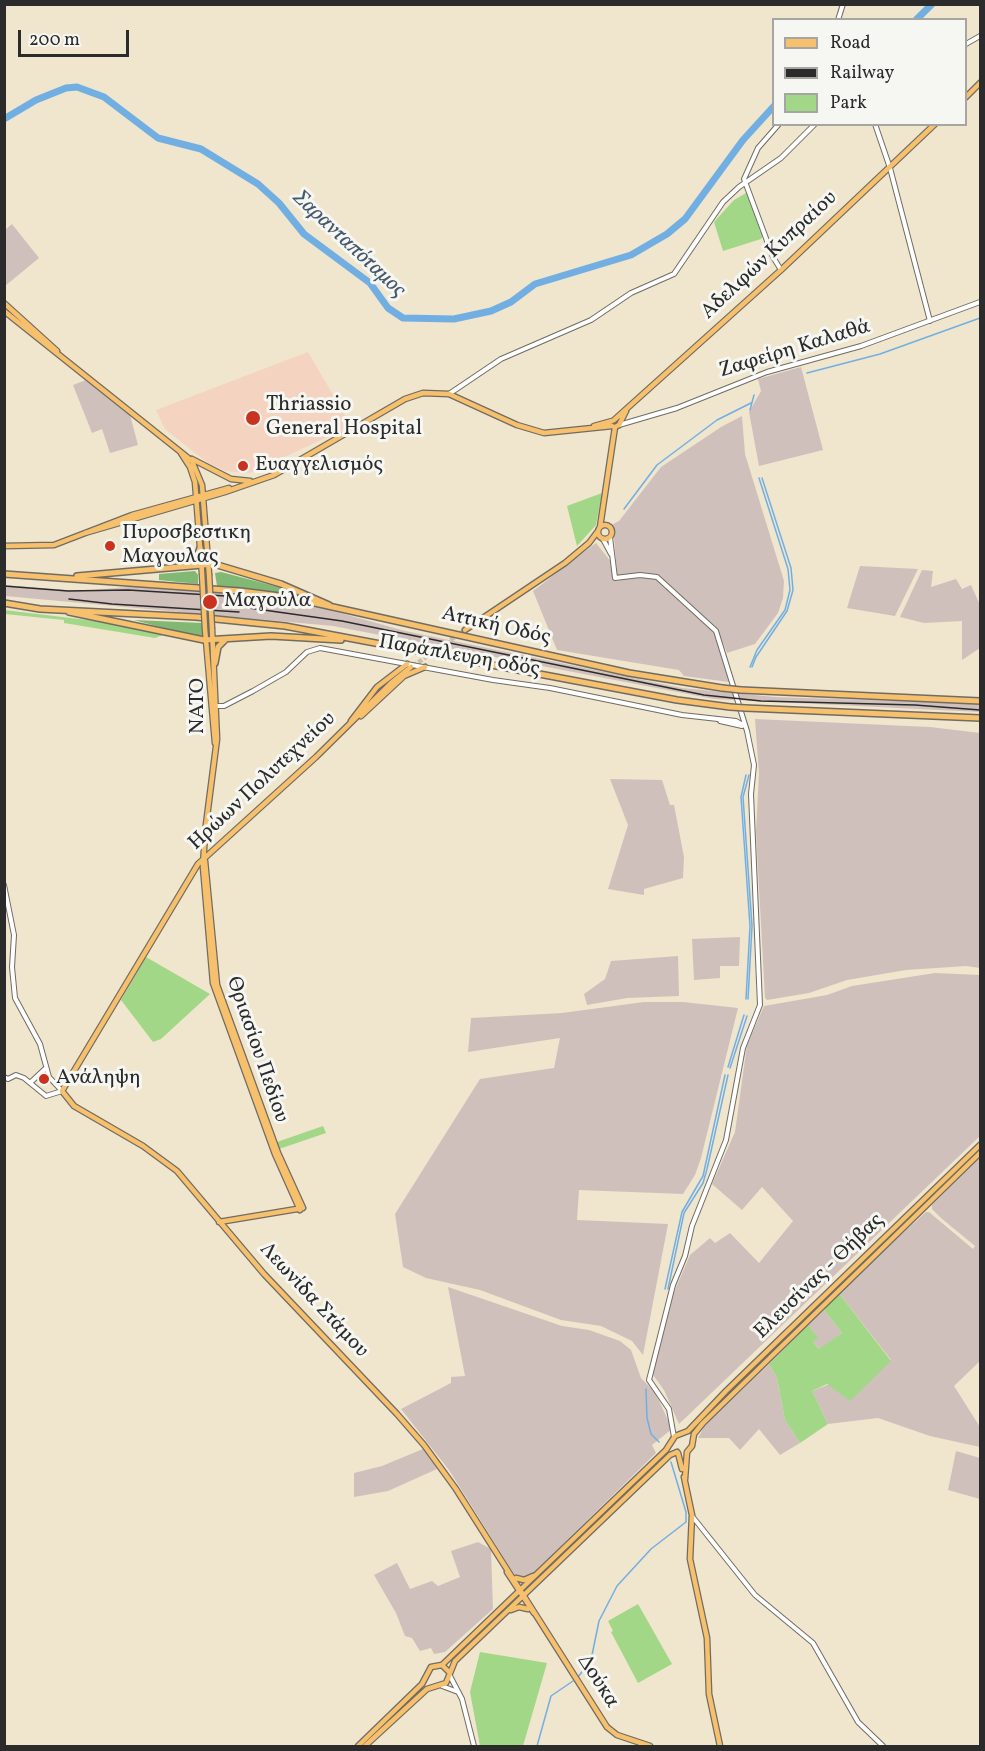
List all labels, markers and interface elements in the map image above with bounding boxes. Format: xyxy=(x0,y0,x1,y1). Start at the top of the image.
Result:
scale bar xyxy=(21,18,132,56)
legend xyxy=(772,18,967,126)
text: 200 m xyxy=(29,28,80,53)
text: Road xyxy=(830,31,871,56)
text: Railway xyxy=(830,61,894,86)
text: Park xyxy=(830,91,867,116)
water label: Σαρανταπόταμος xyxy=(286,186,410,304)
street label: Αδελφών Κυπραίου xyxy=(697,186,843,326)
street label: Ζαφείρη Καλαθά xyxy=(716,315,874,385)
place label: Thriassio General Hospital xyxy=(266,393,422,443)
marker: Thriassio General Hospital xyxy=(244,409,262,427)
place label: Ευαγγελισμός xyxy=(255,453,383,479)
marker: Ευαγγελισμός xyxy=(236,459,250,473)
place label: Πυροσβεστικη Μαγουλας xyxy=(122,521,251,571)
marker: Πυροσβεστικη Μαγουλας xyxy=(103,539,117,553)
place label: Μαγούλα xyxy=(224,589,311,615)
marker: Μαγούλα xyxy=(201,593,219,611)
street label: Αττική Οδός xyxy=(439,602,553,652)
street label: Παράπλευρη οδός xyxy=(376,630,542,684)
street label: ΝΑΤΟ xyxy=(186,678,212,734)
street label: Ηρώων Πολυτεχνείου xyxy=(184,707,342,857)
street label: Θριασίου Πεδίου xyxy=(219,974,293,1126)
place label: Ανάληψη xyxy=(56,1066,141,1092)
marker: Ανάληψη xyxy=(37,1072,51,1086)
street label: Ελευσίνας - Θήβας xyxy=(750,1209,890,1345)
street label: Λεωνίδα Στάμου xyxy=(253,1238,373,1364)
street label: Δούκα xyxy=(571,1651,623,1713)

